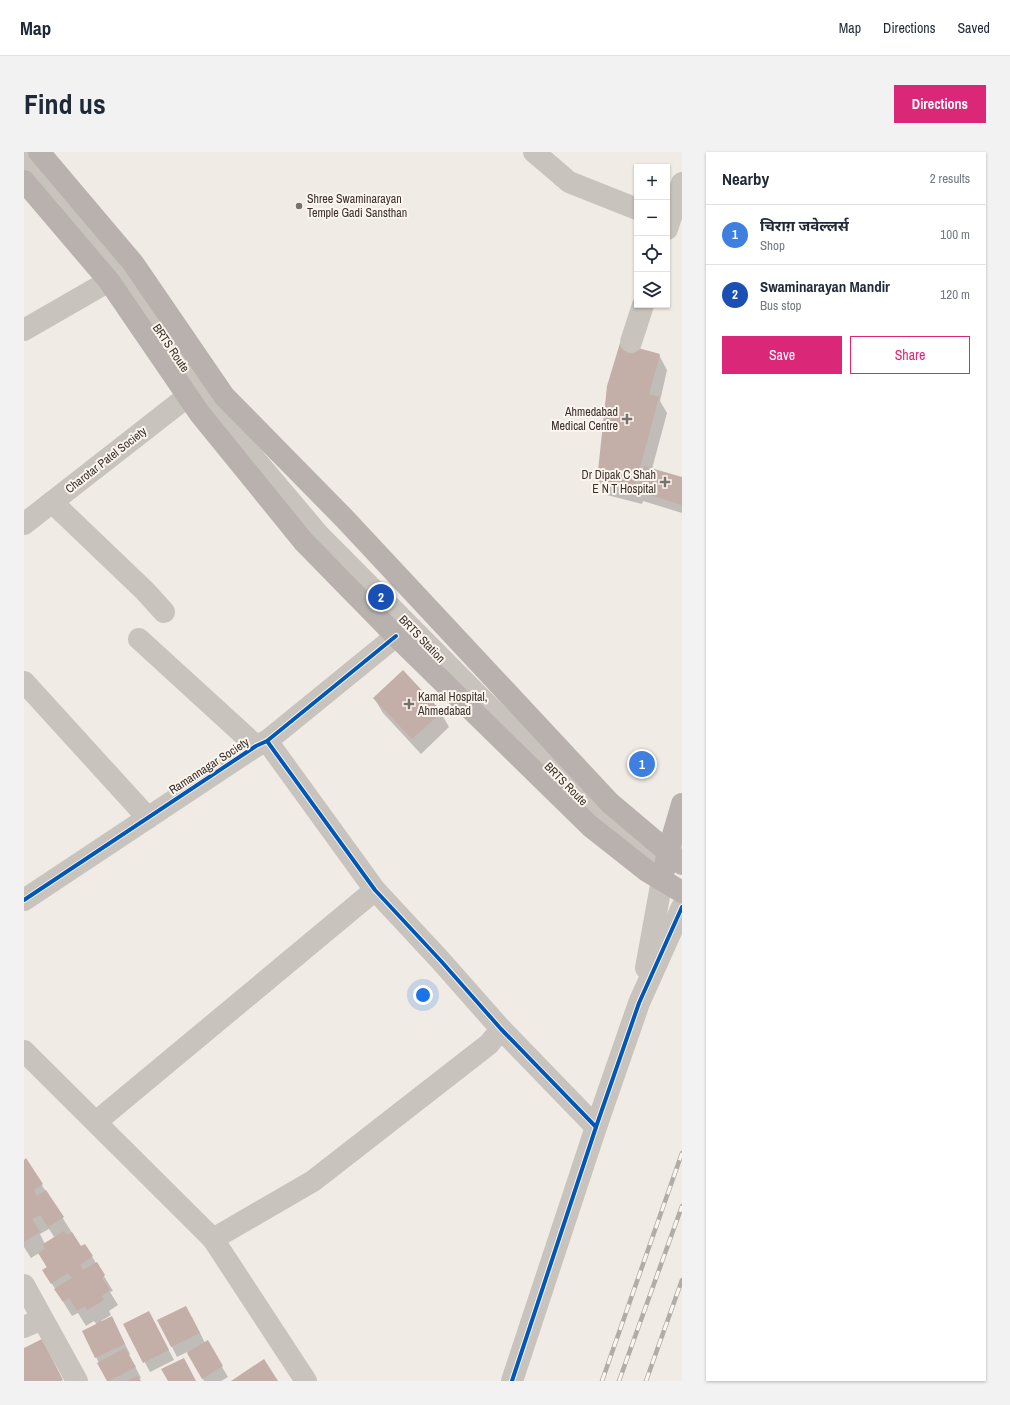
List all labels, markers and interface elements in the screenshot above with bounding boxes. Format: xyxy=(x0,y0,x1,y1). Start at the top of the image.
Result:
text: Map xyxy=(20,15,51,41)
text: Map xyxy=(839,19,861,37)
text: Directions xyxy=(883,19,935,37)
text: Saved xyxy=(957,19,990,37)
text: Find us xyxy=(24,85,106,123)
button: Directions xyxy=(894,85,986,123)
map controls xyxy=(634,164,670,308)
button: + xyxy=(634,164,670,200)
text: Nearby xyxy=(722,167,769,190)
text: 2 results xyxy=(930,170,970,187)
place label: Shree Swaminarayan Temple Gadi Sansthan xyxy=(307,191,407,221)
button: − xyxy=(634,200,670,236)
marker: Shree Swaminarayan Temple Gadi Sansthan xyxy=(294,201,304,211)
text: चिराग़ जवेल्लर्स xyxy=(760,215,849,236)
text: 1 xyxy=(732,226,738,243)
text: 100 m xyxy=(940,226,970,243)
button: locate xyxy=(634,236,670,272)
text: Shop xyxy=(760,237,785,254)
button: layers xyxy=(634,272,670,308)
text: Swaminarayan Mandir xyxy=(760,276,890,297)
text: 2 xyxy=(732,286,738,303)
text: 120 m xyxy=(940,286,970,303)
text: Bus stop xyxy=(760,297,801,314)
street label: BRTS Route xyxy=(149,321,193,375)
button: Save xyxy=(722,336,842,374)
button: Share xyxy=(850,336,970,374)
place label: Ahmedabad Medical Centre xyxy=(551,404,618,434)
marker: Ahmedabad Medical Centre xyxy=(621,413,633,425)
street label: Charotar Patel Society xyxy=(62,423,150,497)
place label: Dr Dipak C Shah E N T Hospital xyxy=(582,467,656,497)
marker: Dr Dipak C Shah E N T Hospital xyxy=(659,476,671,488)
pin: 2 xyxy=(368,582,394,612)
street label: BRTS Station xyxy=(395,612,449,666)
place label: Kamal Hospital, Ahmedabad xyxy=(417,689,487,719)
marker: Kamal Hospital, Ahmedabad xyxy=(403,698,415,710)
street label: Ramannagar Society xyxy=(166,734,252,798)
pin: 1 xyxy=(629,749,655,779)
street label: BRTS Route xyxy=(541,759,591,809)
your location xyxy=(413,985,433,1005)

